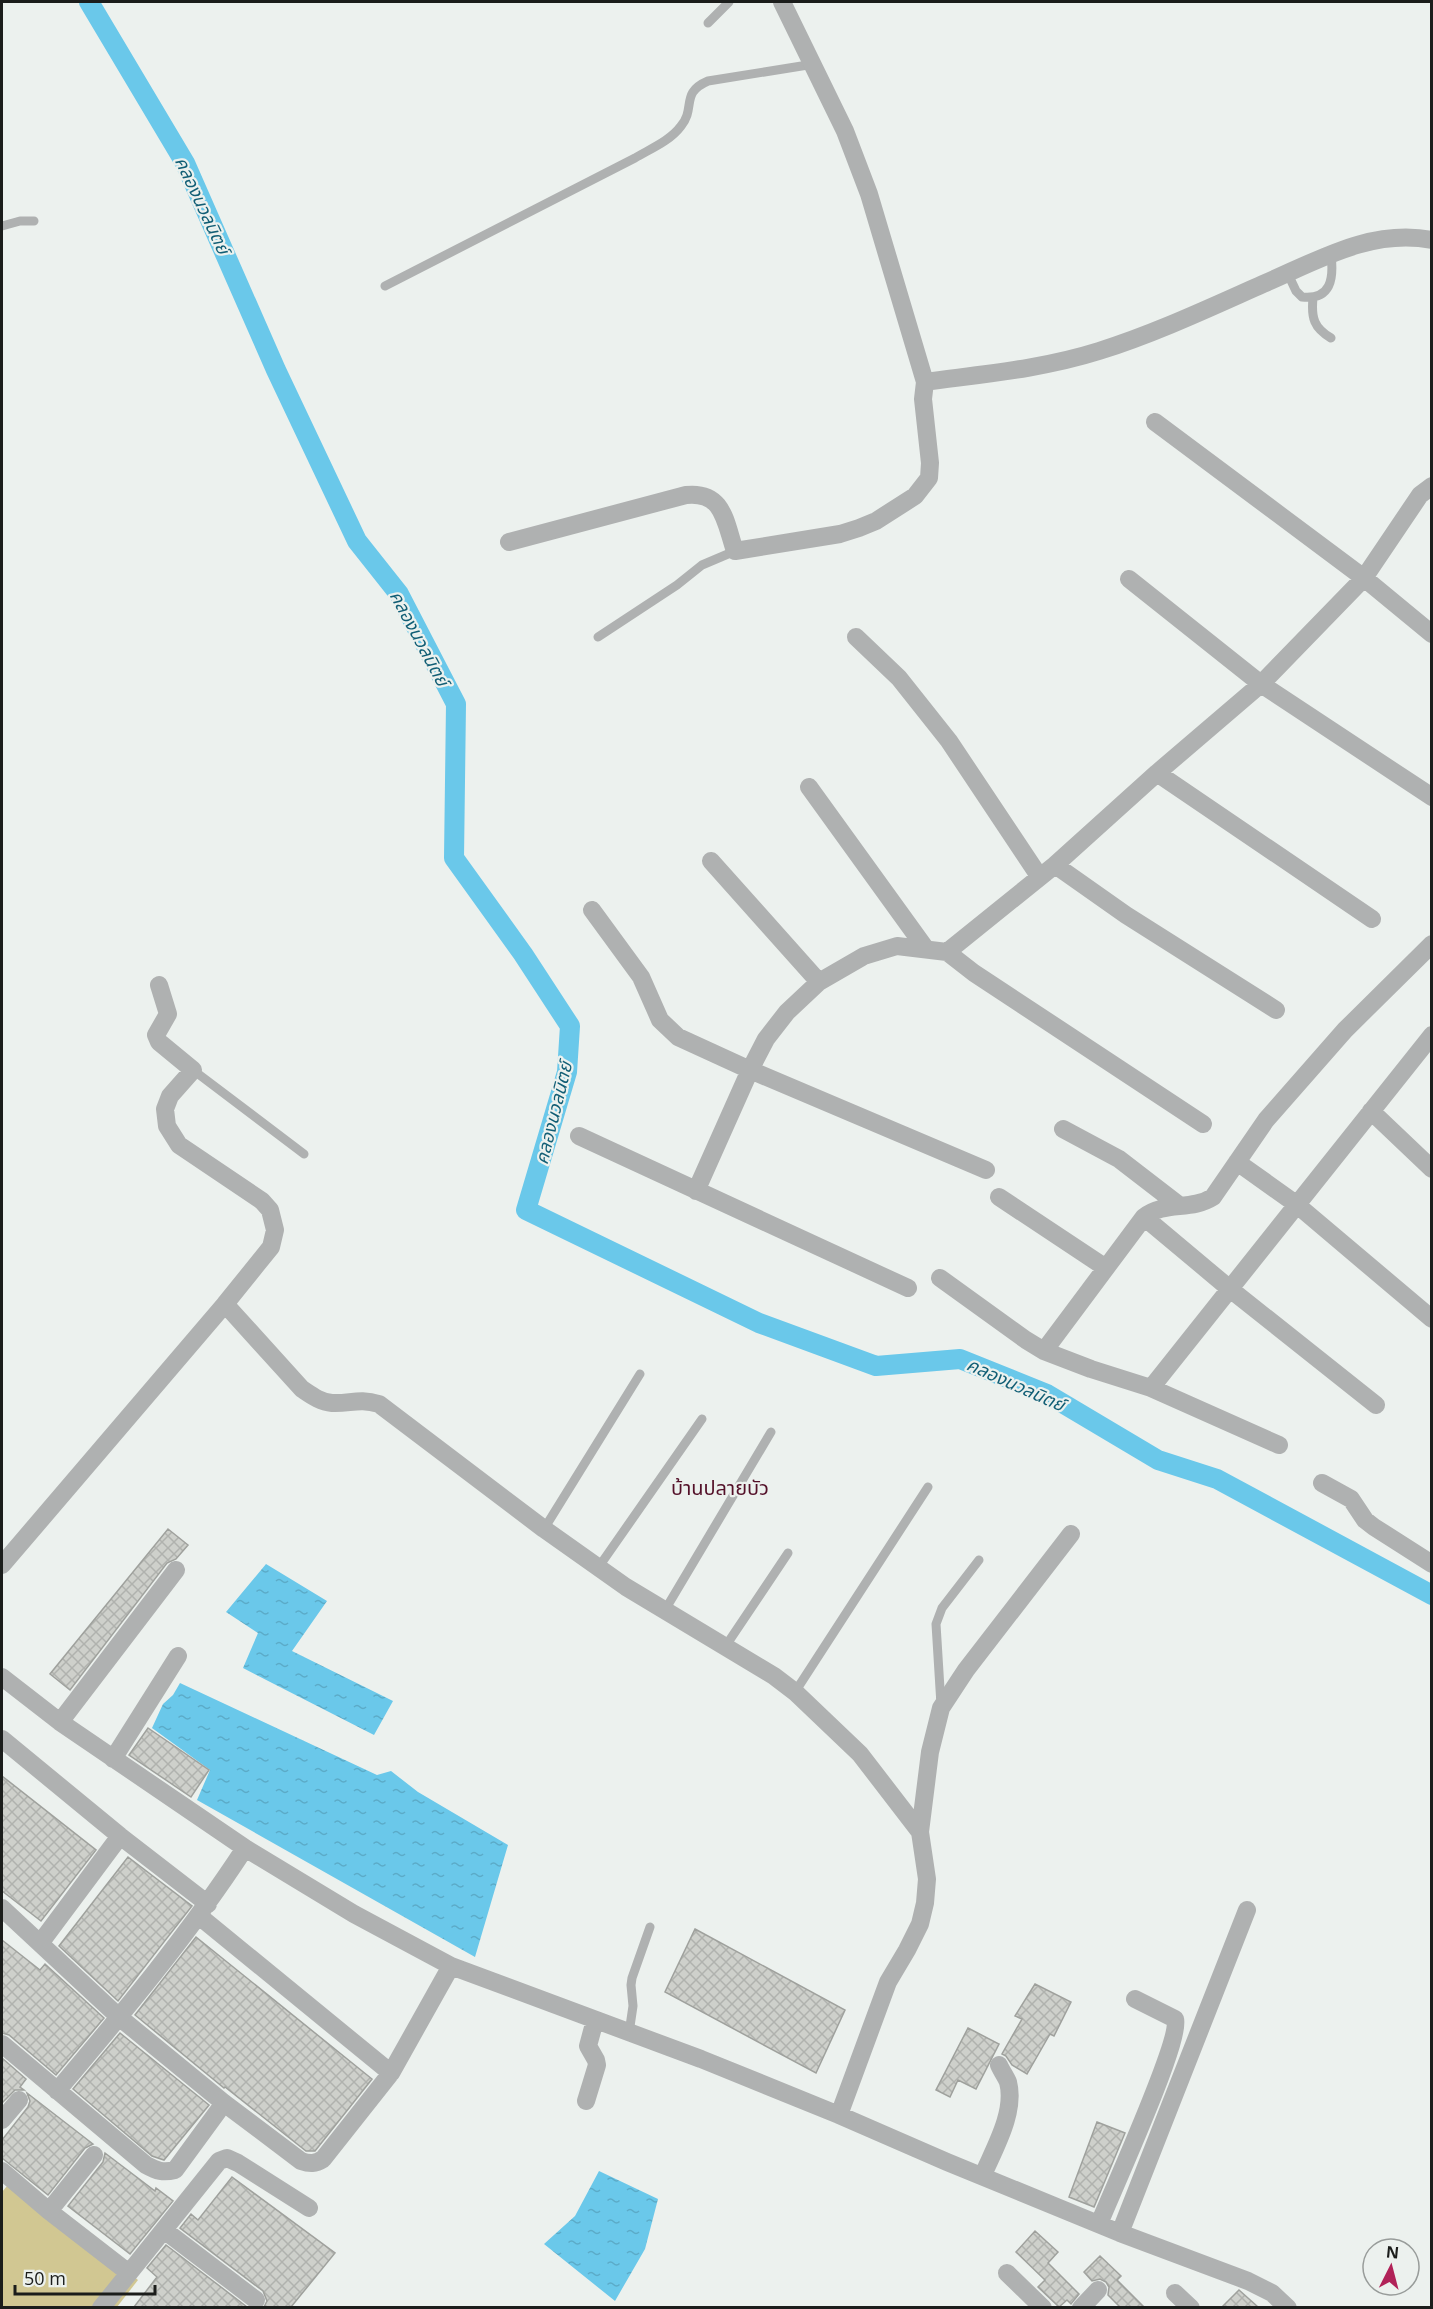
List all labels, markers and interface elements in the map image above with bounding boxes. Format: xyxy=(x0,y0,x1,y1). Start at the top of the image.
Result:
water label: คลองนวลนิตย์ xyxy=(170,152,237,260)
water label: คลองนวลนิตย์ xyxy=(385,586,457,693)
water label: คลองนวลนิตย์ xyxy=(529,1056,578,1167)
water label: คลองนวลนิตย์ xyxy=(963,1352,1072,1418)
district label: บ้านปลายบัว xyxy=(671,1474,769,1501)
north arrow xyxy=(1361,2237,1421,2297)
text: N xyxy=(1385,2240,1400,2264)
scale bar xyxy=(15,2258,154,2296)
text: 50 m xyxy=(24,2266,66,2290)

